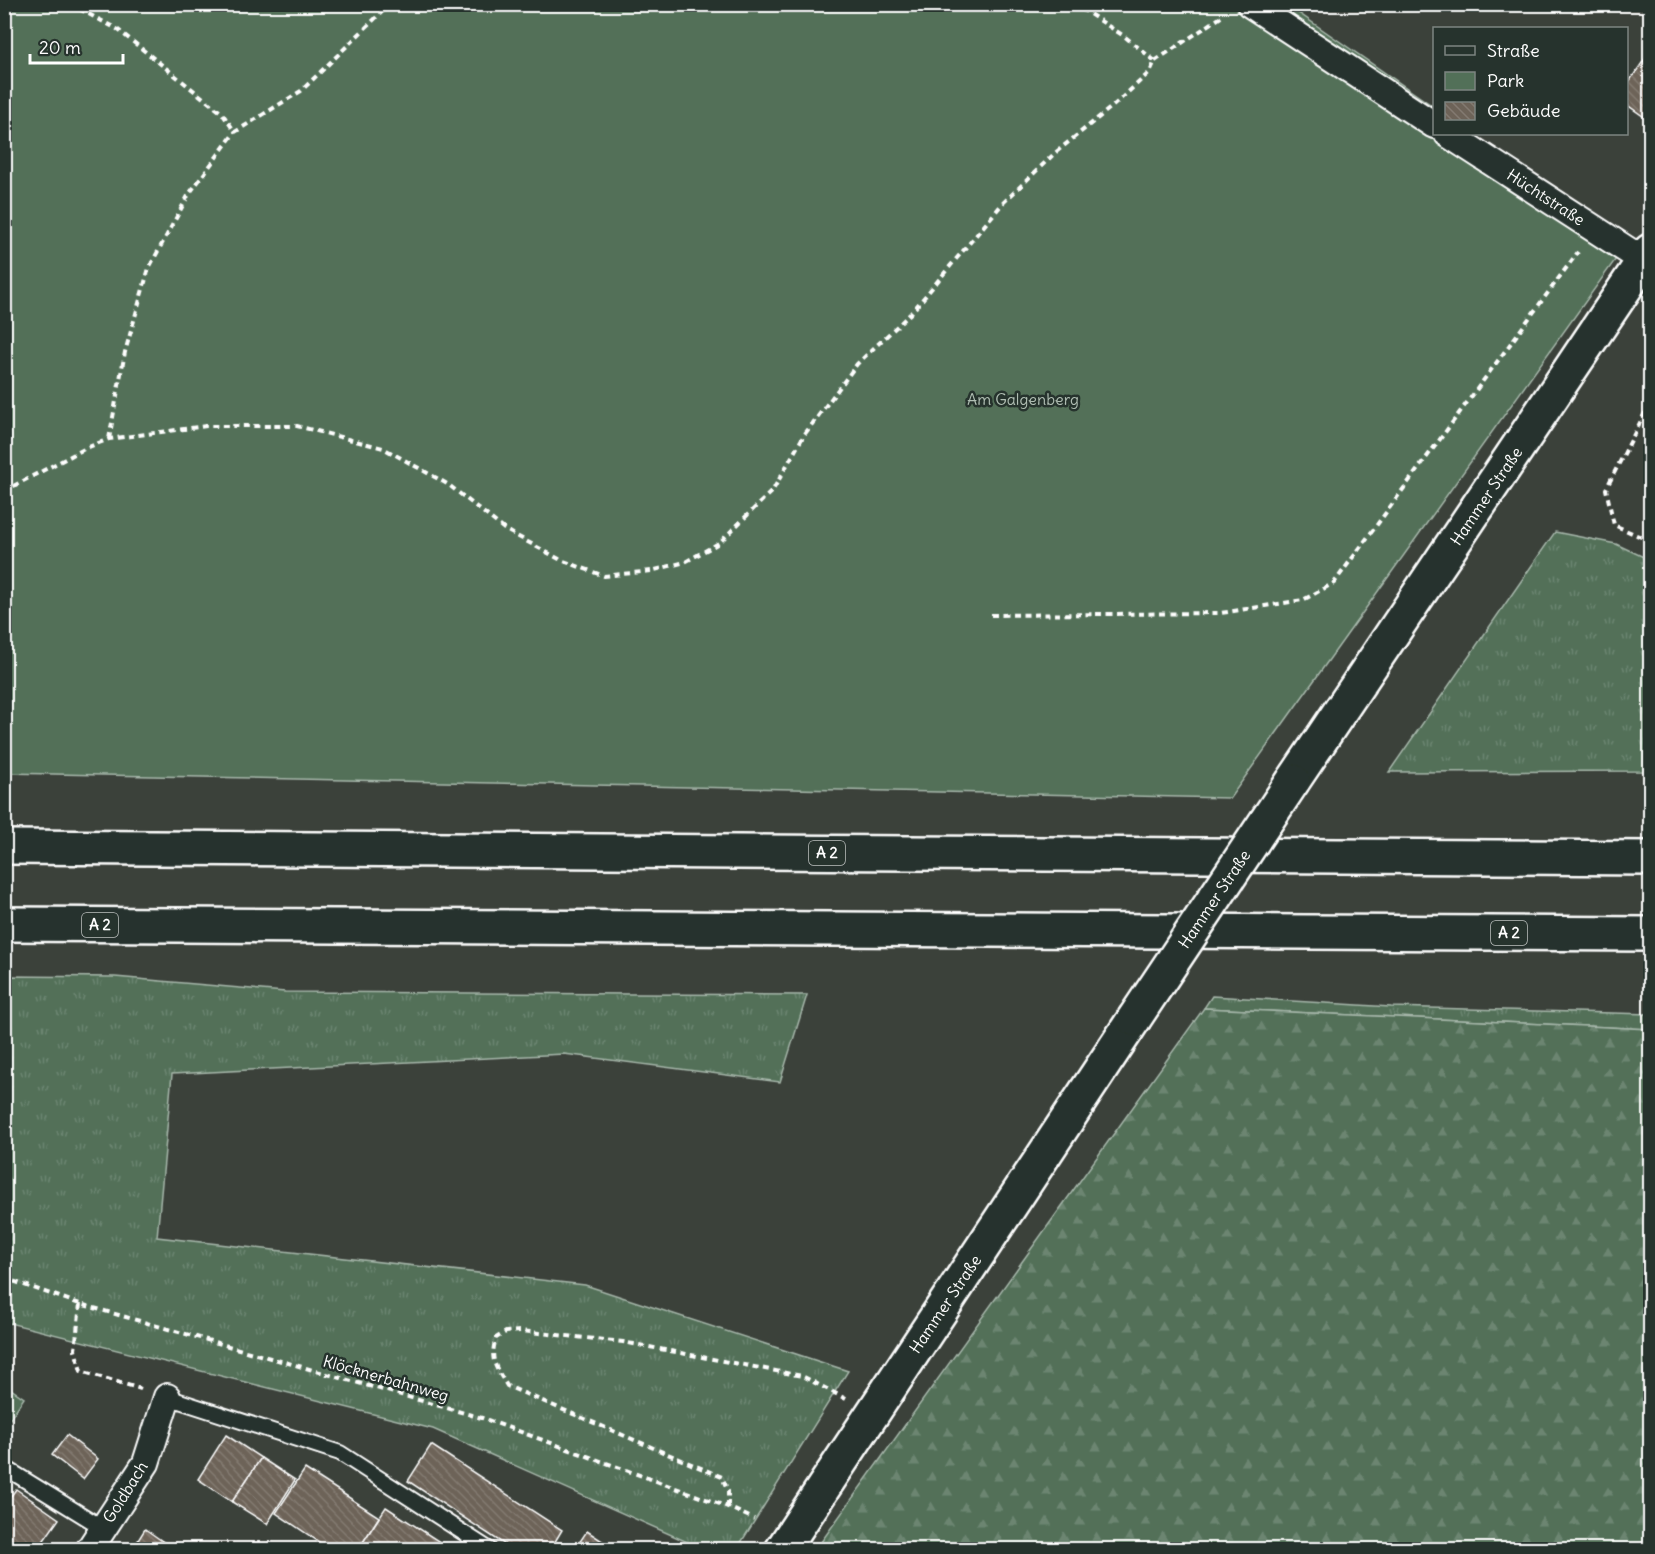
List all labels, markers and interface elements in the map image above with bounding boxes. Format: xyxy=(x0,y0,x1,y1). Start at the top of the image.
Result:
scale bar xyxy=(30,27,123,65)
legend xyxy=(1433,27,1628,135)
text: 20 m xyxy=(39,36,81,59)
text: Straße xyxy=(1487,39,1540,62)
text: Park xyxy=(1487,69,1524,92)
text: Gebäude xyxy=(1487,99,1560,122)
street label: Hüchtstraße xyxy=(1503,164,1589,230)
park label: Am Galgenberg xyxy=(967,389,1079,409)
street label: Hammer Straße xyxy=(1446,443,1526,549)
road number: A 2 xyxy=(809,841,845,865)
street label: Hammer Straße xyxy=(1174,846,1254,952)
road number: A 2 xyxy=(82,913,118,937)
road number: A 2 xyxy=(1491,921,1527,945)
street label: Hammer Straße xyxy=(905,1251,985,1357)
street label: Klöcknerbahnweg xyxy=(321,1351,451,1405)
street label: Goldbach xyxy=(98,1458,152,1526)

